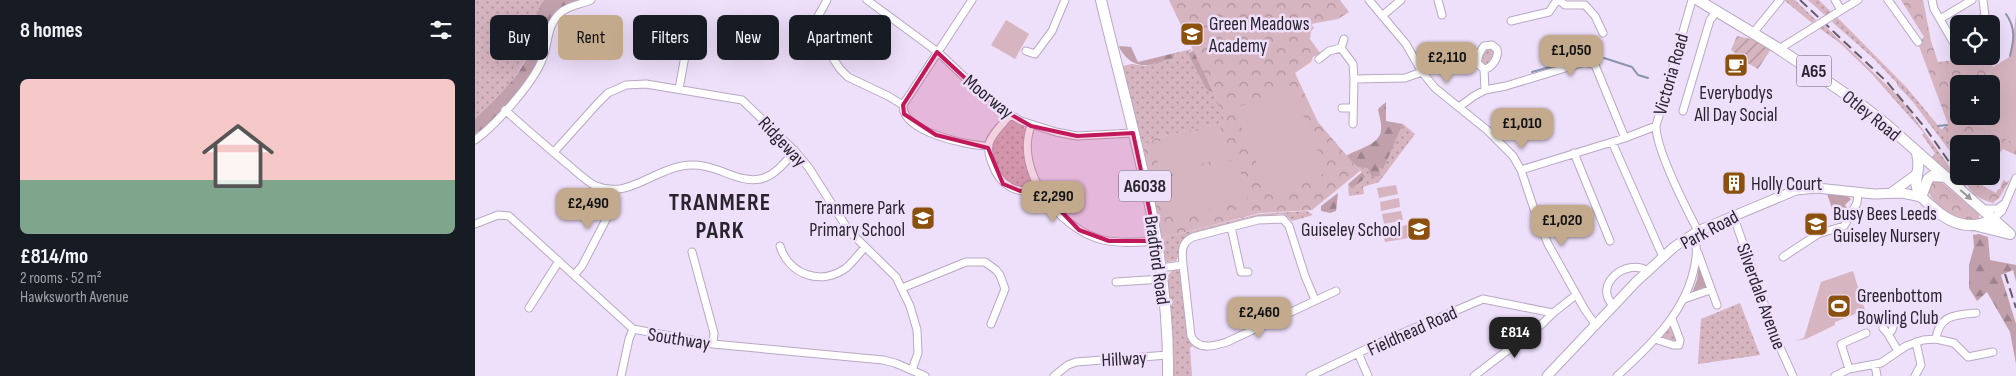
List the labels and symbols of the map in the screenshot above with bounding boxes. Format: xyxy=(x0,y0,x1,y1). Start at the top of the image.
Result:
place label: Green Meadows Academy xyxy=(1208,13,1310,58)
school or university icon: Green Meadows Academy xyxy=(1179,21,1205,47)
street label: Victoria Road xyxy=(1649,31,1694,118)
pin: £1,050 xyxy=(1530,34,1612,77)
pin: £2,110 xyxy=(1406,42,1488,84)
cafe icon: Everybodys All Day Social xyxy=(1723,52,1749,78)
road number: A65 xyxy=(1797,56,1831,86)
street label: Moorway xyxy=(958,70,1018,125)
place label: Everybodys All Day Social xyxy=(1693,82,1778,127)
street label: Otley Road xyxy=(1837,86,1905,147)
pin: £1,010 xyxy=(1481,108,1563,150)
street label: Ridgeway xyxy=(753,112,811,172)
road number: A6038 xyxy=(1119,170,1171,202)
building icon: Holly Court xyxy=(1721,170,1747,196)
place label: Holly Court xyxy=(1751,173,1823,196)
pin: £2,290 xyxy=(1012,180,1094,223)
pin: £2,490 xyxy=(547,188,629,230)
district label: TRANMERE PARK xyxy=(669,188,771,245)
one-way arrow xyxy=(1960,190,1973,201)
place label: Tranmere Park Primary School xyxy=(809,197,906,242)
place label: Busy Bees Leeds Guiseley Nursery xyxy=(1833,203,1941,248)
pin: £1,020 xyxy=(1521,204,1603,247)
school or university icon: Tranmere Park Primary School xyxy=(910,205,936,231)
street label: Park Road xyxy=(1677,206,1743,255)
school or university icon: Busy Bees Leeds Guiseley Nursery xyxy=(1803,211,1829,237)
street label: Bradford Road xyxy=(1139,214,1174,306)
school or university icon: Guiseley School xyxy=(1406,216,1432,242)
place label: Guiseley School xyxy=(1301,219,1401,242)
street label: Silverdale Avenue xyxy=(1731,240,1790,353)
place label: Greenbottom Bowling Club xyxy=(1857,285,1942,330)
sports icon: Greenbottom Bowling Club xyxy=(1826,293,1852,319)
pin: £2,460 xyxy=(1218,296,1300,339)
street label: Fieldhead Road xyxy=(1364,301,1461,361)
pin: £814 xyxy=(1485,316,1545,359)
street label: Southway xyxy=(646,323,712,356)
street label: Hillway xyxy=(1101,347,1148,372)

